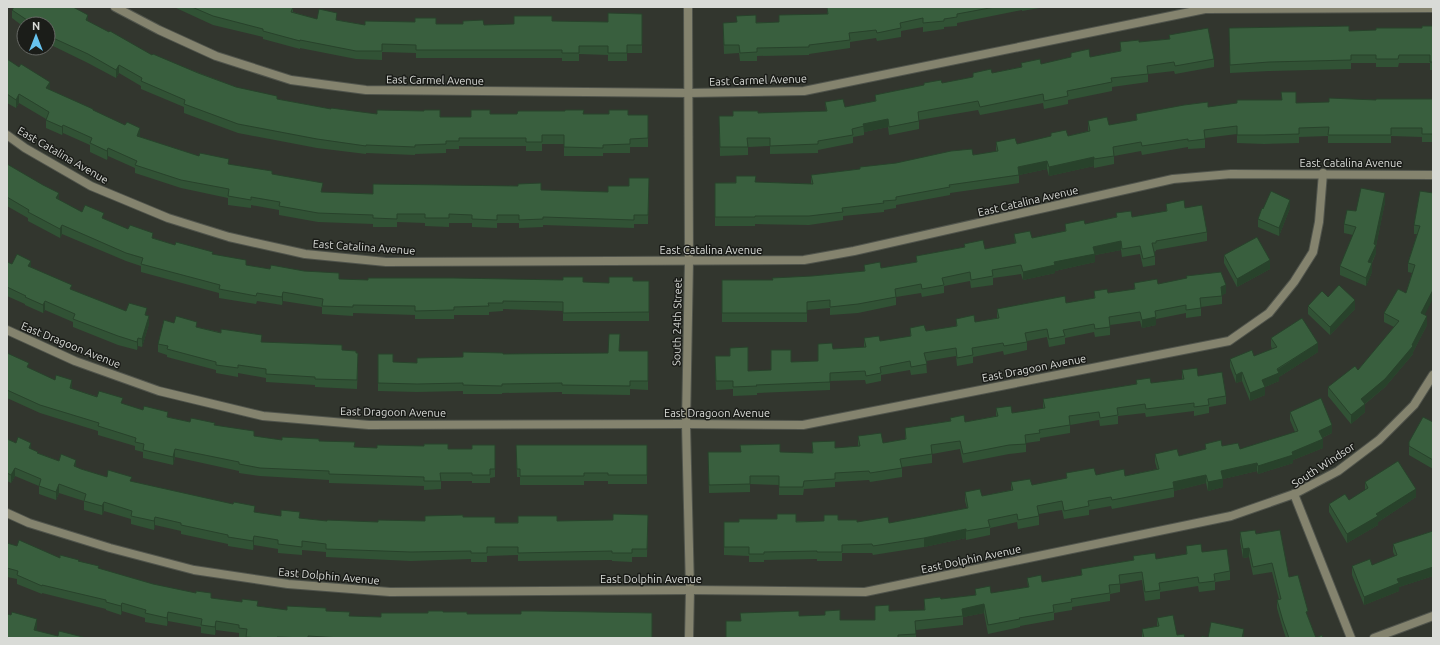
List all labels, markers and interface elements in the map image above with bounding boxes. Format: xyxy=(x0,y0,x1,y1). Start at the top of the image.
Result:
north arrow xyxy=(16,16,56,56)
text: N xyxy=(32,20,40,32)
street label: East Carmel Avenue xyxy=(709,72,807,88)
street label: East Carmel Avenue xyxy=(386,73,484,87)
street label: East Catalina Avenue xyxy=(15,124,111,186)
street label: East Catalina Avenue xyxy=(1300,157,1402,169)
street label: East Catalina Avenue xyxy=(977,184,1079,218)
street label: East Catalina Avenue xyxy=(312,237,416,257)
street label: East Catalina Avenue xyxy=(660,244,762,256)
street label: South 24th Street xyxy=(670,277,684,366)
street label: East Dragoon Avenue xyxy=(20,320,122,370)
street label: East Dragoon Avenue xyxy=(981,352,1087,384)
street label: East Dragoon Avenue xyxy=(340,405,446,419)
street label: East Dragoon Avenue xyxy=(664,407,770,419)
street label: South Windsor xyxy=(1289,440,1357,490)
street label: East Dolphin Avenue xyxy=(920,543,1022,575)
street label: East Dolphin Avenue xyxy=(278,566,380,586)
street label: East Dolphin Avenue xyxy=(600,573,702,585)

